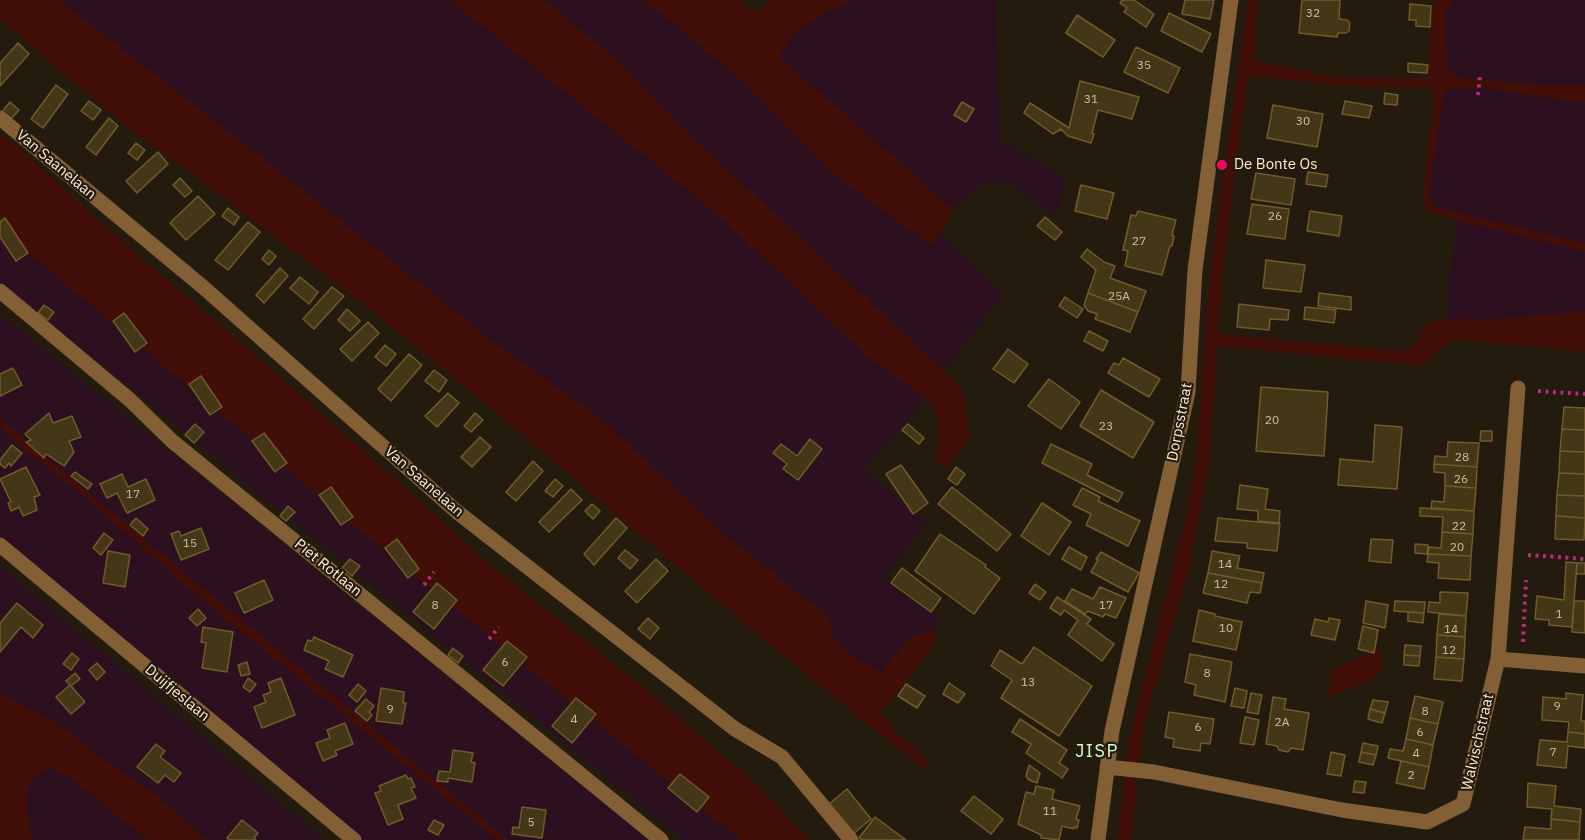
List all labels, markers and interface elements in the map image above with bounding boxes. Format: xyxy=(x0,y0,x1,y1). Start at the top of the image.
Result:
house number: 32 xyxy=(1306,7,1320,21)
house number: 35 xyxy=(1137,59,1151,73)
house number: 31 xyxy=(1084,93,1098,107)
house number: 30 xyxy=(1296,115,1310,129)
street label: Van Saanelaan xyxy=(12,126,100,204)
place label: De Bonte Os xyxy=(1234,156,1317,174)
marker: De Bonte Os xyxy=(1215,158,1229,172)
house number: 26 xyxy=(1268,210,1282,224)
house number: 27 xyxy=(1132,235,1146,249)
house number: 25A xyxy=(1108,290,1130,304)
street label: Dorpsstraat xyxy=(1164,381,1196,463)
house number: 20 xyxy=(1265,414,1279,428)
house number: 23 xyxy=(1099,420,1113,434)
street label: Van Saanelaan xyxy=(381,443,467,521)
house number: 28 xyxy=(1455,451,1469,465)
house number: 26 xyxy=(1454,473,1468,487)
house number: 17 xyxy=(126,488,140,502)
house number: 22 xyxy=(1452,520,1466,534)
street label: Piet Rotlaan xyxy=(291,535,365,601)
house number: 15 xyxy=(183,537,197,551)
house number: 20 xyxy=(1450,541,1464,555)
house number: 14 xyxy=(1218,558,1232,572)
house number: 12 xyxy=(1214,578,1228,592)
house number: 8 xyxy=(431,599,439,613)
house number: 17 xyxy=(1099,599,1113,613)
house number: 1 xyxy=(1555,608,1563,622)
house number: 10 xyxy=(1219,622,1233,636)
house number: 14 xyxy=(1444,623,1458,637)
house number: 12 xyxy=(1442,644,1456,658)
house number: 6 xyxy=(501,656,509,670)
street label: Duijfjeslaan xyxy=(141,661,213,725)
house number: 8 xyxy=(1203,667,1211,681)
house number: 13 xyxy=(1021,676,1035,690)
street label: Walvischstraat xyxy=(1458,692,1498,792)
house number: 9 xyxy=(1553,700,1561,714)
house number: 9 xyxy=(386,703,394,717)
house number: 8 xyxy=(1421,705,1429,719)
house number: 4 xyxy=(570,713,578,727)
house number: 2A xyxy=(1275,716,1289,730)
house number: 6 xyxy=(1194,721,1202,735)
house number: 6 xyxy=(1416,726,1424,740)
district label: JISP xyxy=(1075,741,1119,763)
house number: 7 xyxy=(1549,746,1557,760)
house number: 4 xyxy=(1412,747,1420,761)
house number: 2 xyxy=(1407,769,1415,783)
house number: 11 xyxy=(1043,805,1057,819)
house number: 5 xyxy=(527,816,535,830)

